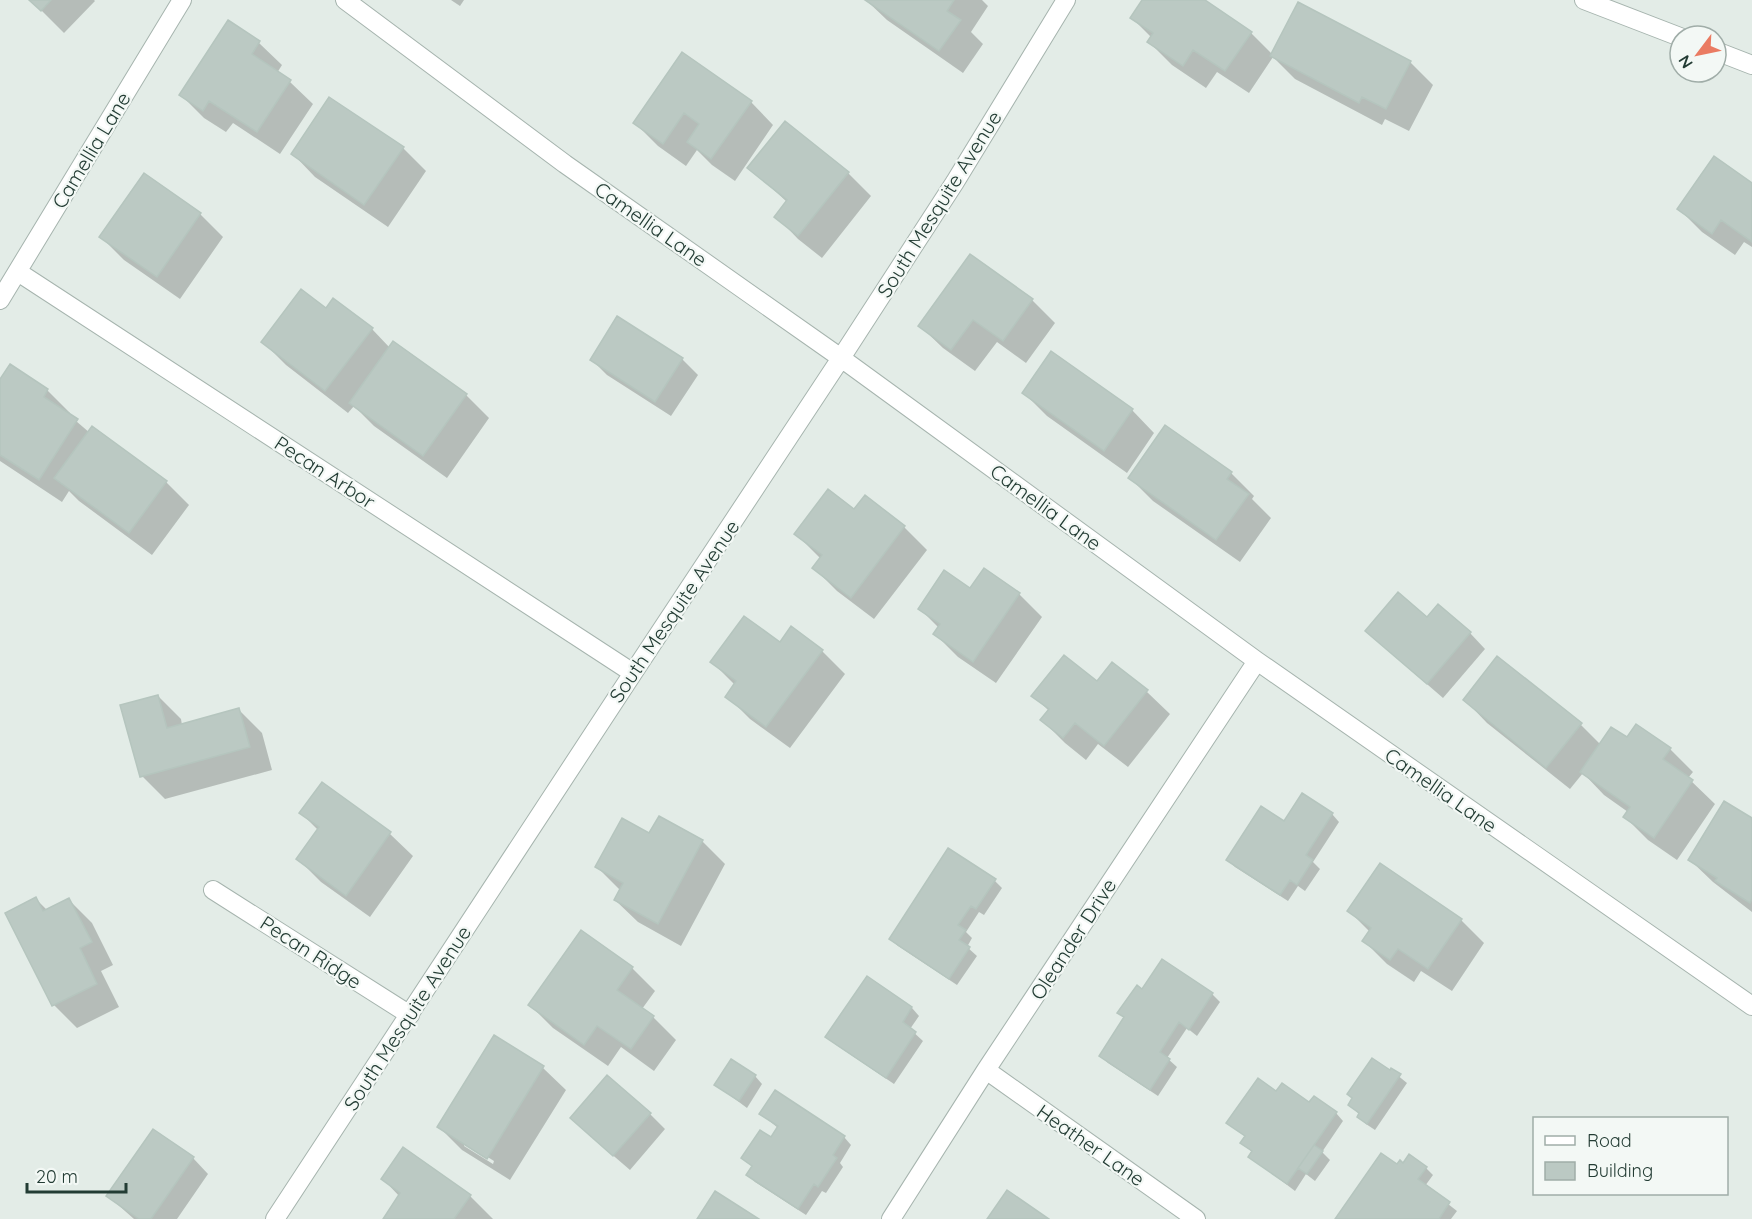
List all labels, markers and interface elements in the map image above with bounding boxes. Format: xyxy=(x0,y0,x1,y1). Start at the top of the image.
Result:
north arrow xyxy=(1668,24,1728,84)
text: N xyxy=(1674,52,1697,72)
street label: Camellia Lane xyxy=(46,87,136,213)
street label: South Mesquite Avenue xyxy=(871,106,1007,302)
street label: Camellia Lane xyxy=(590,176,712,272)
street label: Pecan Arbor xyxy=(270,430,380,514)
street label: Camellia Lane xyxy=(985,458,1107,556)
street label: South Mesquite Avenue xyxy=(603,515,745,707)
street label: Camellia Lane xyxy=(1380,742,1502,838)
street label: Oleander Drive xyxy=(1025,874,1121,1004)
street label: Pecan Ridge xyxy=(256,910,366,994)
street label: South Mesquite Avenue xyxy=(338,921,476,1115)
street label: Heather Lane xyxy=(1032,1099,1150,1191)
legend xyxy=(1533,1117,1728,1195)
text: Road xyxy=(1587,1129,1632,1152)
scale bar xyxy=(27,1156,126,1194)
text: Building xyxy=(1587,1159,1653,1182)
text: 20 m xyxy=(36,1165,78,1188)

